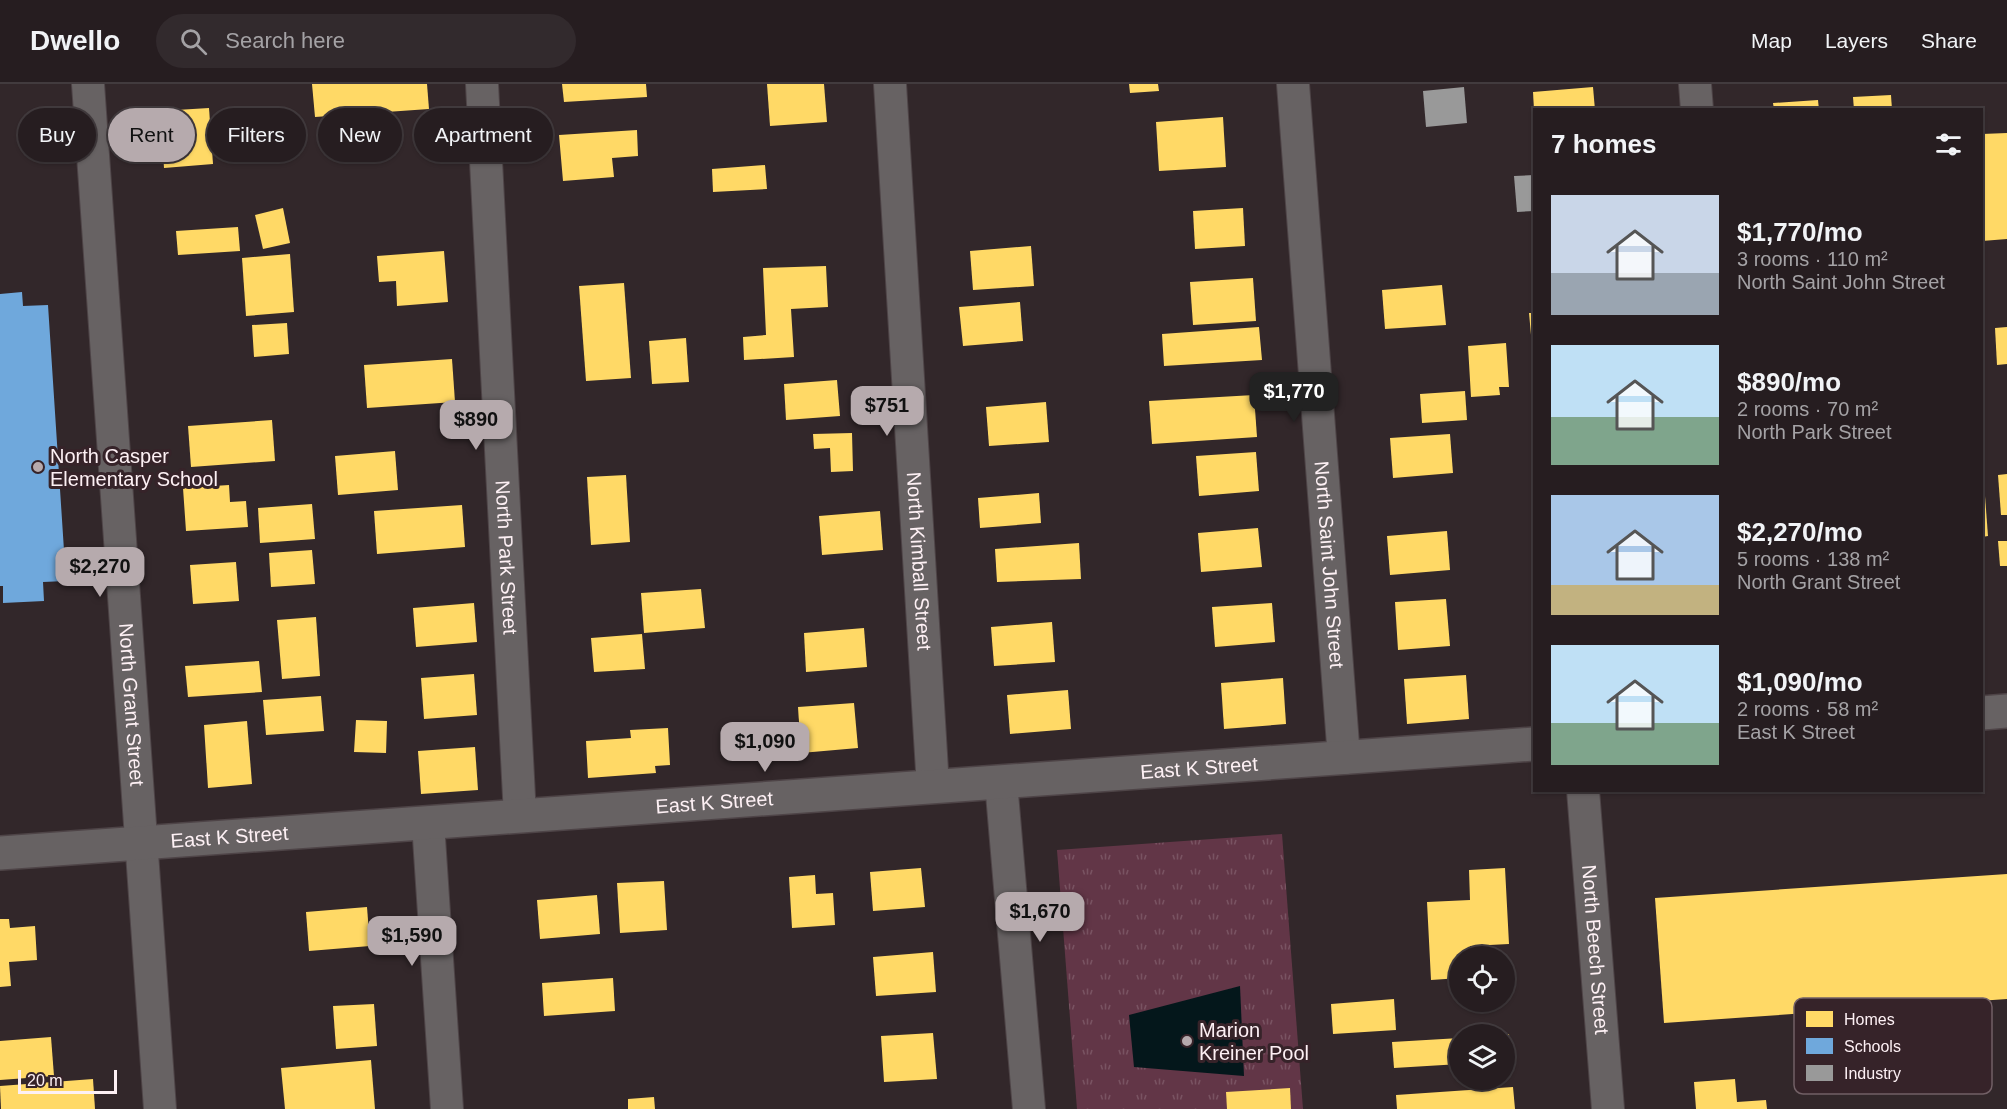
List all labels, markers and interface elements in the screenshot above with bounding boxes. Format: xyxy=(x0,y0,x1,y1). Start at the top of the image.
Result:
search box xyxy=(156,14,576,68)
text: Dwello xyxy=(30,25,120,56)
icon: search xyxy=(177,25,210,58)
text: Search here xyxy=(225,28,345,53)
text: Map xyxy=(1751,29,1792,52)
text: Layers xyxy=(1825,29,1888,52)
text: Share xyxy=(1921,29,1977,52)
chip: Buy xyxy=(18,108,96,162)
chip: Rent xyxy=(108,108,195,162)
chip: Filters xyxy=(207,108,306,162)
chip: New xyxy=(318,108,402,162)
chip: Apartment xyxy=(414,108,553,162)
icon: filters xyxy=(1932,128,1965,161)
text: 7 homes xyxy=(1551,129,1657,159)
text: $1,770/mo xyxy=(1737,217,1863,247)
icon: home xyxy=(1599,219,1671,291)
text: 3 rooms · 110 m² xyxy=(1737,248,1888,270)
text: North Saint John Street xyxy=(1737,271,1945,293)
text: $890/mo xyxy=(1737,367,1841,397)
icon: home xyxy=(1599,369,1671,441)
pin: $1,770 xyxy=(1245,372,1343,423)
text: $1,770 xyxy=(1263,380,1325,402)
pin: $751 xyxy=(851,386,923,437)
text: $751 xyxy=(865,394,909,416)
text: 2 rooms · 70 m² xyxy=(1737,398,1878,420)
pin: $890 xyxy=(440,400,512,451)
text: $890 xyxy=(454,408,498,430)
text: North Park Street xyxy=(1737,421,1892,443)
place label: North Casper Elementary School xyxy=(50,445,218,490)
marker: North Casper Elementary School xyxy=(31,460,45,474)
street label: North Saint John Street xyxy=(1311,460,1348,670)
street label: North Kimball Street xyxy=(903,471,936,652)
street label: North Park Street xyxy=(492,480,522,636)
text: $2,270/mo xyxy=(1737,517,1863,547)
icon: home xyxy=(1599,519,1671,591)
pin: $2,270 xyxy=(51,547,149,598)
text: 5 rooms · 138 m² xyxy=(1737,548,1889,570)
text: $2,270 xyxy=(69,555,131,577)
text: North Grant Street xyxy=(1737,571,1900,593)
street label: North Grant Street xyxy=(115,622,148,787)
text: $1,090/mo xyxy=(1737,667,1863,697)
icon: home xyxy=(1599,669,1671,741)
text: 2 rooms · 58 m² xyxy=(1737,698,1878,720)
text: East K Street xyxy=(1737,721,1855,743)
pin: $1,090 xyxy=(716,722,814,773)
text: $1,090 xyxy=(734,730,796,752)
street label: East K Street xyxy=(1139,753,1259,783)
street label: East K Street xyxy=(655,787,774,817)
street label: East K Street xyxy=(170,822,289,852)
street label: North Beech Street xyxy=(1578,864,1613,1036)
pin: $1,670 xyxy=(991,892,1089,943)
text: $1,670 xyxy=(1009,900,1071,922)
pin: $1,590 xyxy=(363,916,461,967)
text: $1,590 xyxy=(381,924,443,946)
map controls xyxy=(1449,946,1515,1090)
button: locate xyxy=(1449,946,1515,1012)
legend xyxy=(1794,998,1992,1094)
text: Homes xyxy=(1844,1011,1895,1028)
place label: Marion Kreiner Pool xyxy=(1199,1019,1309,1064)
button: layers xyxy=(1449,1024,1515,1090)
marker: Marion Kreiner Pool xyxy=(1180,1034,1194,1048)
text: Schools xyxy=(1844,1038,1901,1055)
text: Industry xyxy=(1844,1065,1901,1082)
scale bar xyxy=(18,1067,117,1094)
text: 20 m xyxy=(27,1072,63,1089)

